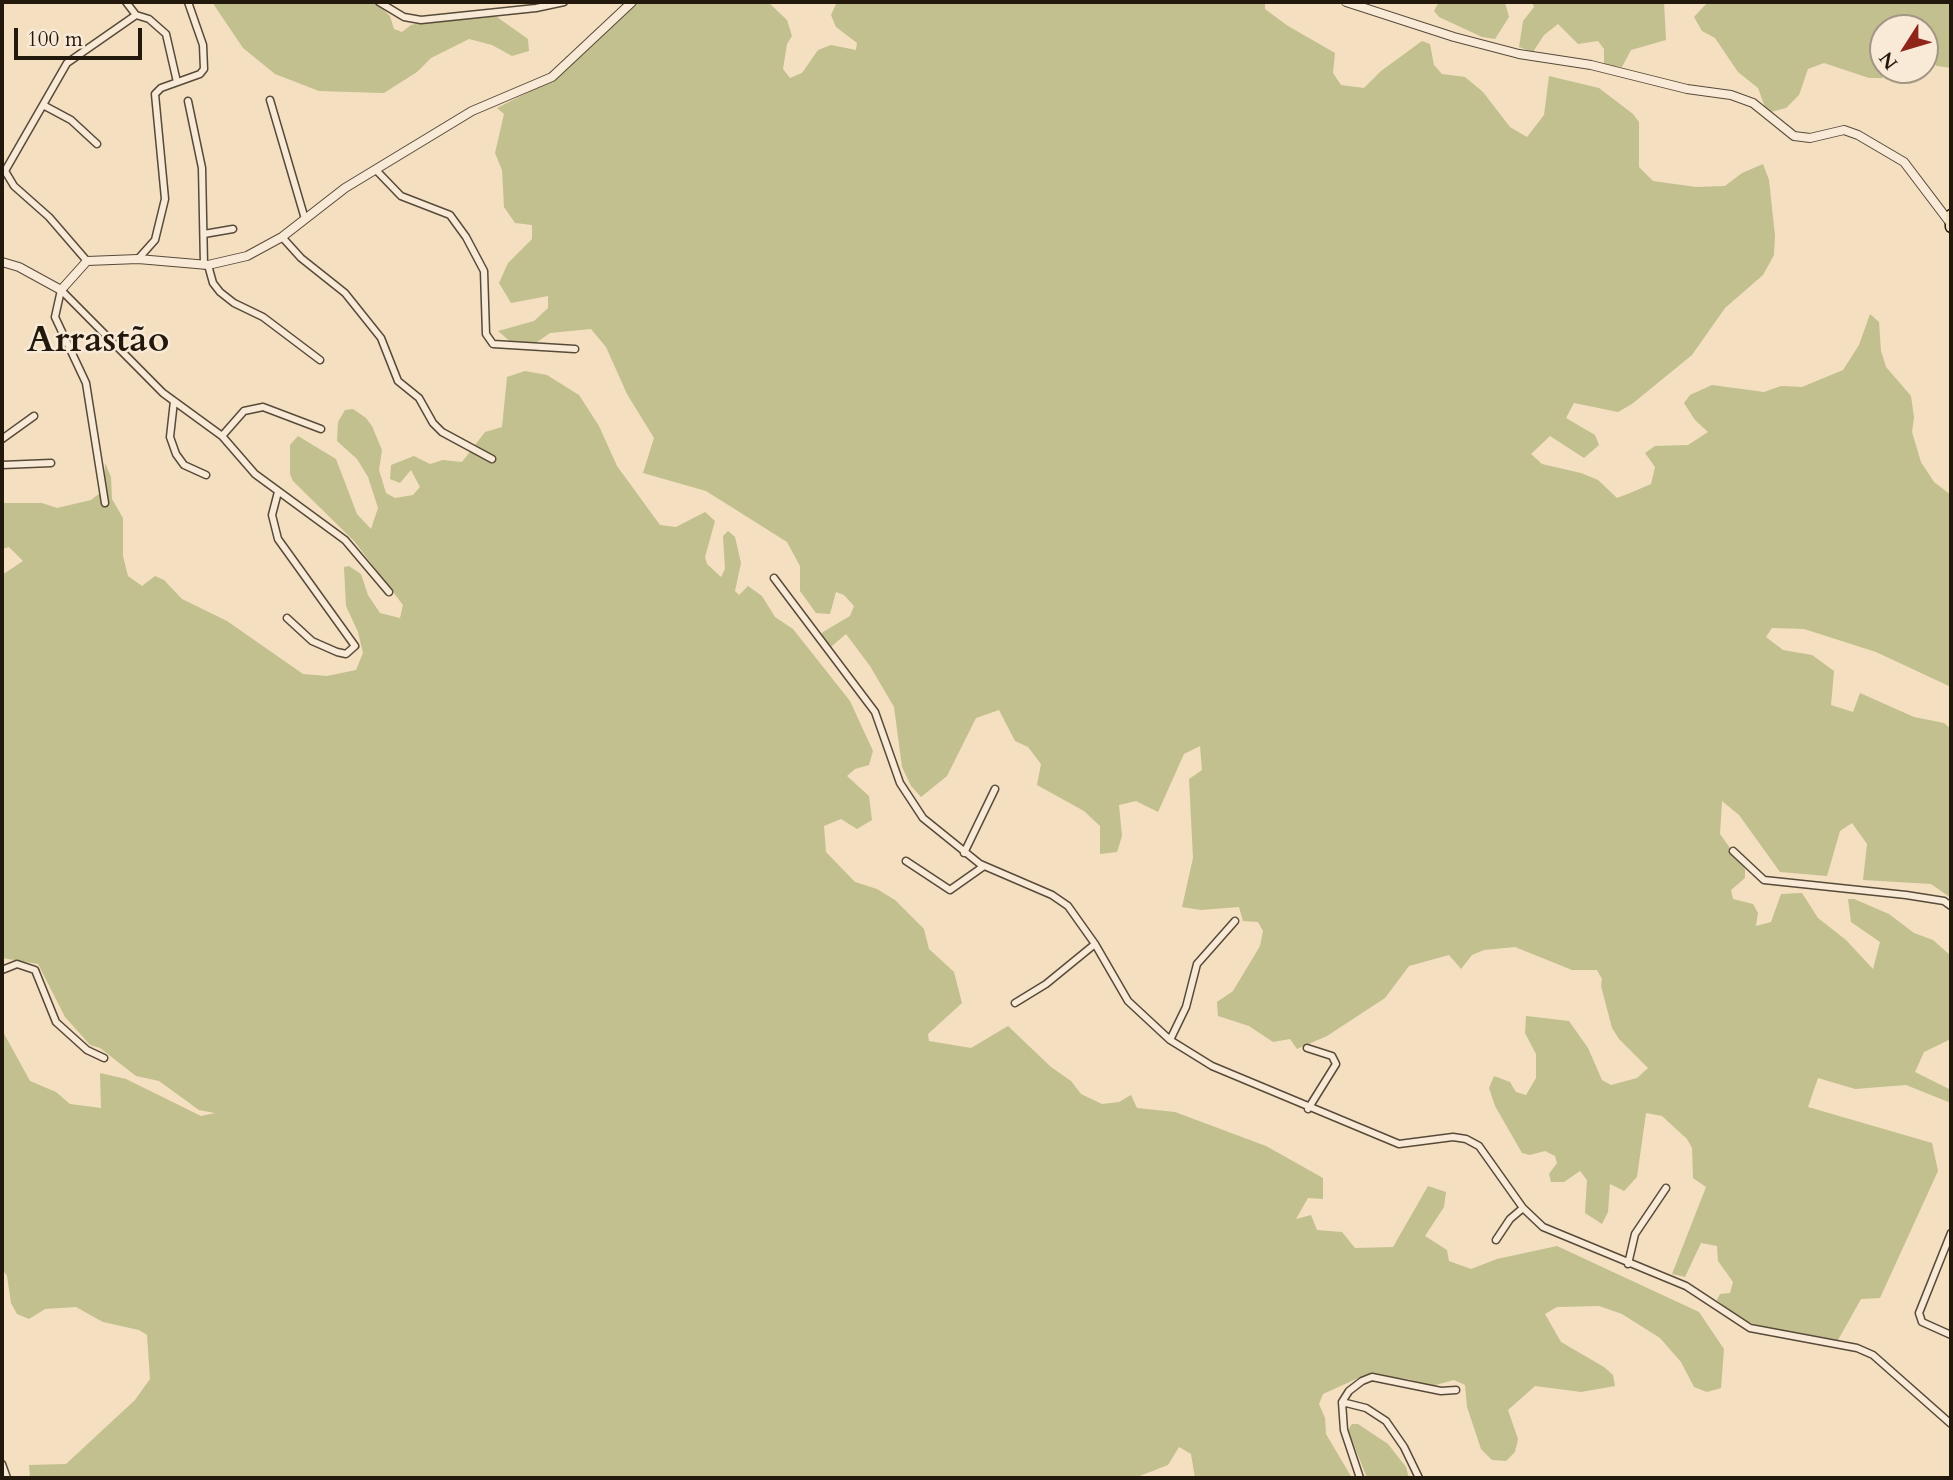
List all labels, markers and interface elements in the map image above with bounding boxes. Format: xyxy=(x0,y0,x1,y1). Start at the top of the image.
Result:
scale bar xyxy=(18,14,145,58)
north arrow xyxy=(1869,14,1939,84)
text: 100 m xyxy=(27,25,83,54)
text: N xyxy=(1873,46,1904,75)
district label: Arrastão xyxy=(27,320,169,364)

